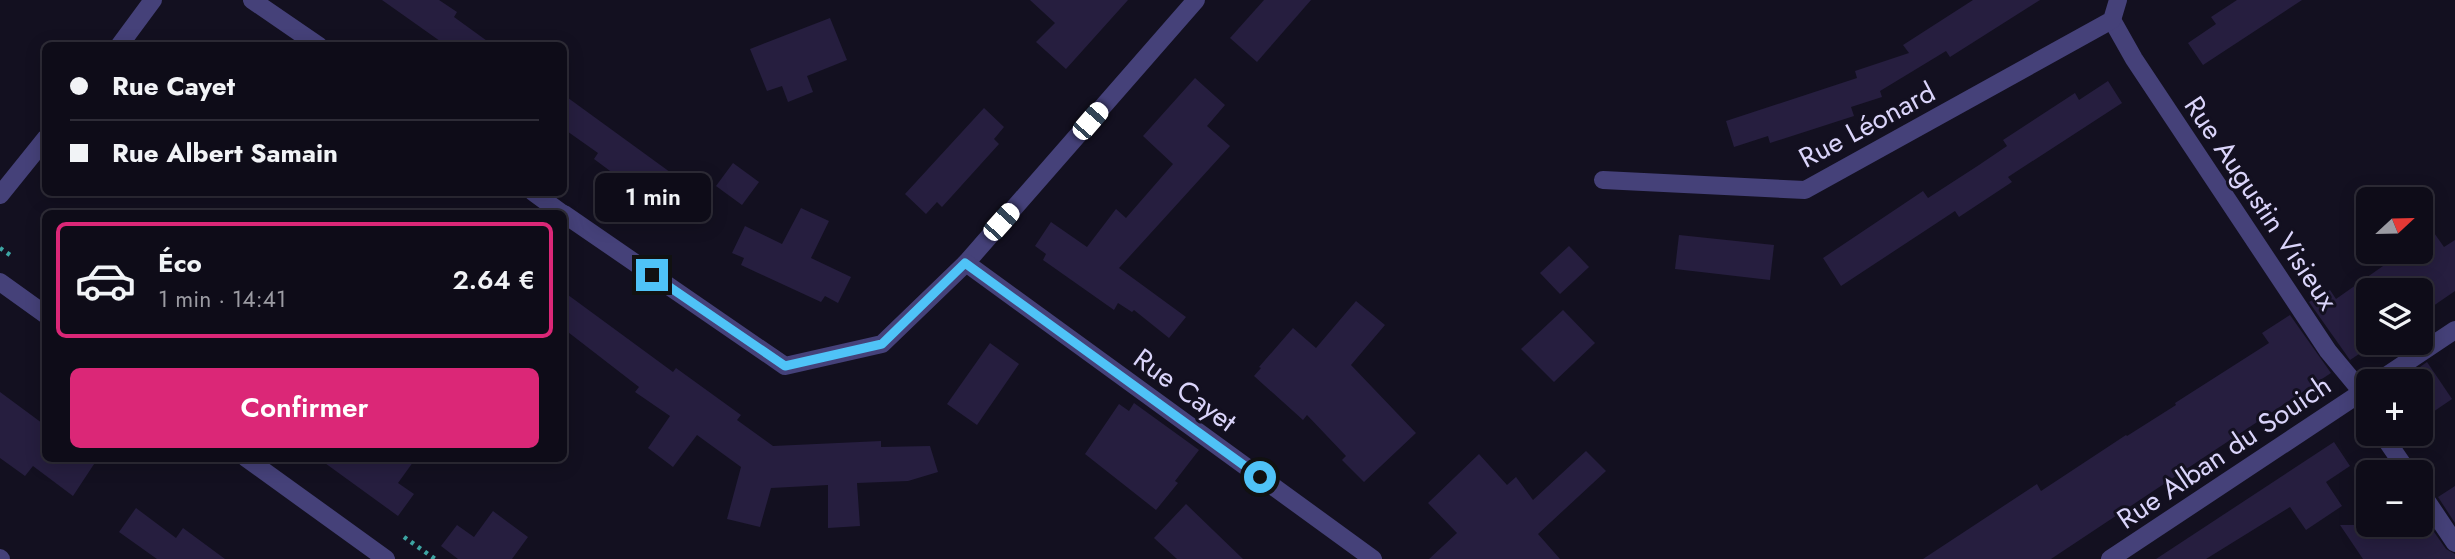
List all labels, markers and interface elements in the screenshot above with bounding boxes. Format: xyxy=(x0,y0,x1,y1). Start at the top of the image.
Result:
text: Rue Cayet xyxy=(112,67,235,105)
street label: Rue Léonard xyxy=(1791,72,1943,178)
street label: Rue Augustin Visieux xyxy=(2174,88,2348,318)
car xyxy=(1069,98,1112,144)
text: Rue Albert Samain xyxy=(112,134,338,172)
callout: 1 min xyxy=(594,174,710,222)
text: 1 min xyxy=(625,180,681,214)
north arrow xyxy=(2356,187,2432,264)
map controls xyxy=(2356,187,2433,537)
car xyxy=(980,199,1023,245)
text: Éco xyxy=(158,244,202,282)
icon: car xyxy=(74,249,137,312)
route end xyxy=(636,259,668,291)
text: 2.64 € xyxy=(452,261,535,299)
button: layers xyxy=(2356,278,2433,355)
text: 1 min · 14:41 xyxy=(158,282,286,316)
street label: Rue Cayet xyxy=(1125,339,1245,442)
street label: Rue Alban du Souich xyxy=(2109,365,2339,539)
button: Confirmer xyxy=(70,368,539,448)
button: + xyxy=(2356,369,2433,446)
button: − xyxy=(2356,460,2433,537)
route start xyxy=(1244,461,1276,493)

